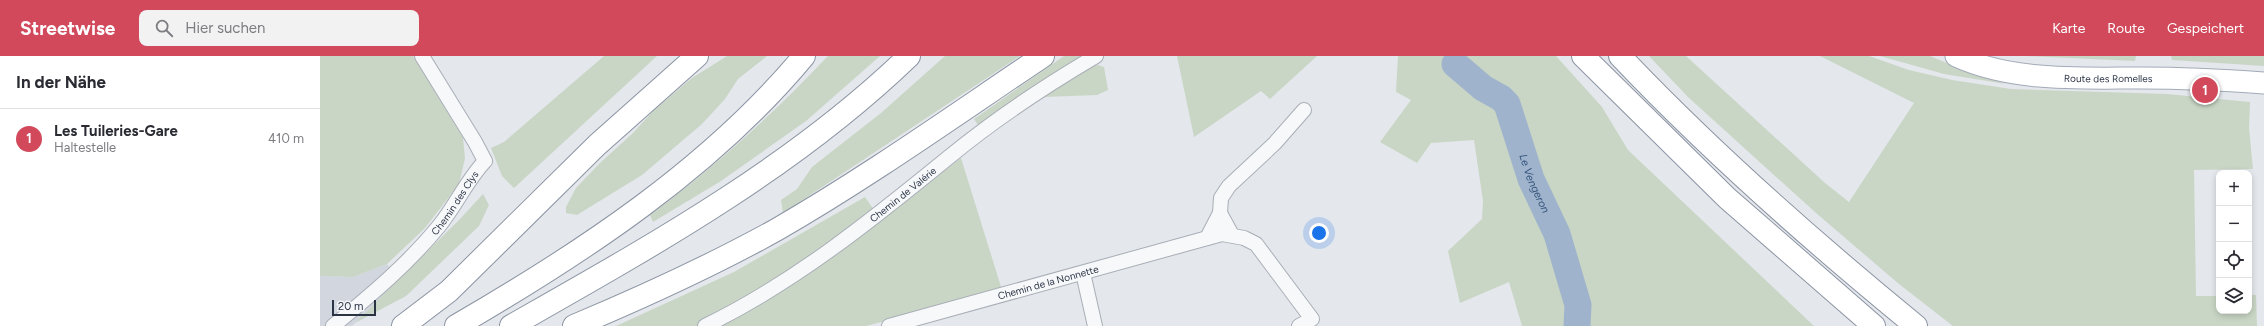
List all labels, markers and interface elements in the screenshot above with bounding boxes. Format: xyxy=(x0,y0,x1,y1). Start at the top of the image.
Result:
search box xyxy=(139,10,419,46)
text: Streetwise xyxy=(20,17,115,40)
icon: search xyxy=(153,17,175,39)
text: Hier suchen xyxy=(185,19,265,37)
text: Karte xyxy=(2052,20,2085,37)
text: Route xyxy=(2107,20,2145,37)
text: Gespeichert xyxy=(2167,20,2244,37)
street label: Route des Romelles xyxy=(2064,71,2153,85)
text: In der Nähe xyxy=(16,72,106,92)
pin: 1 xyxy=(2192,75,2218,105)
text: Les Tuileries-Gare xyxy=(54,122,178,140)
text: 1 xyxy=(26,131,32,146)
text: 410 m xyxy=(268,131,304,146)
text: Haltestelle xyxy=(54,140,116,155)
water label: Le Vengeron xyxy=(1517,152,1553,215)
street label: Chemin de Valérie xyxy=(867,163,939,225)
street label: Chemin des Clys xyxy=(428,168,481,237)
map controls xyxy=(2216,170,2252,314)
button: + xyxy=(2216,170,2252,206)
button: − xyxy=(2216,206,2252,242)
your location xyxy=(1309,223,1329,243)
button: locate xyxy=(2216,242,2252,278)
street label: Chemin de la Nonnette xyxy=(996,262,1100,302)
button: layers xyxy=(2216,278,2252,314)
scale bar xyxy=(332,298,376,317)
text: 20 m xyxy=(338,300,363,313)

